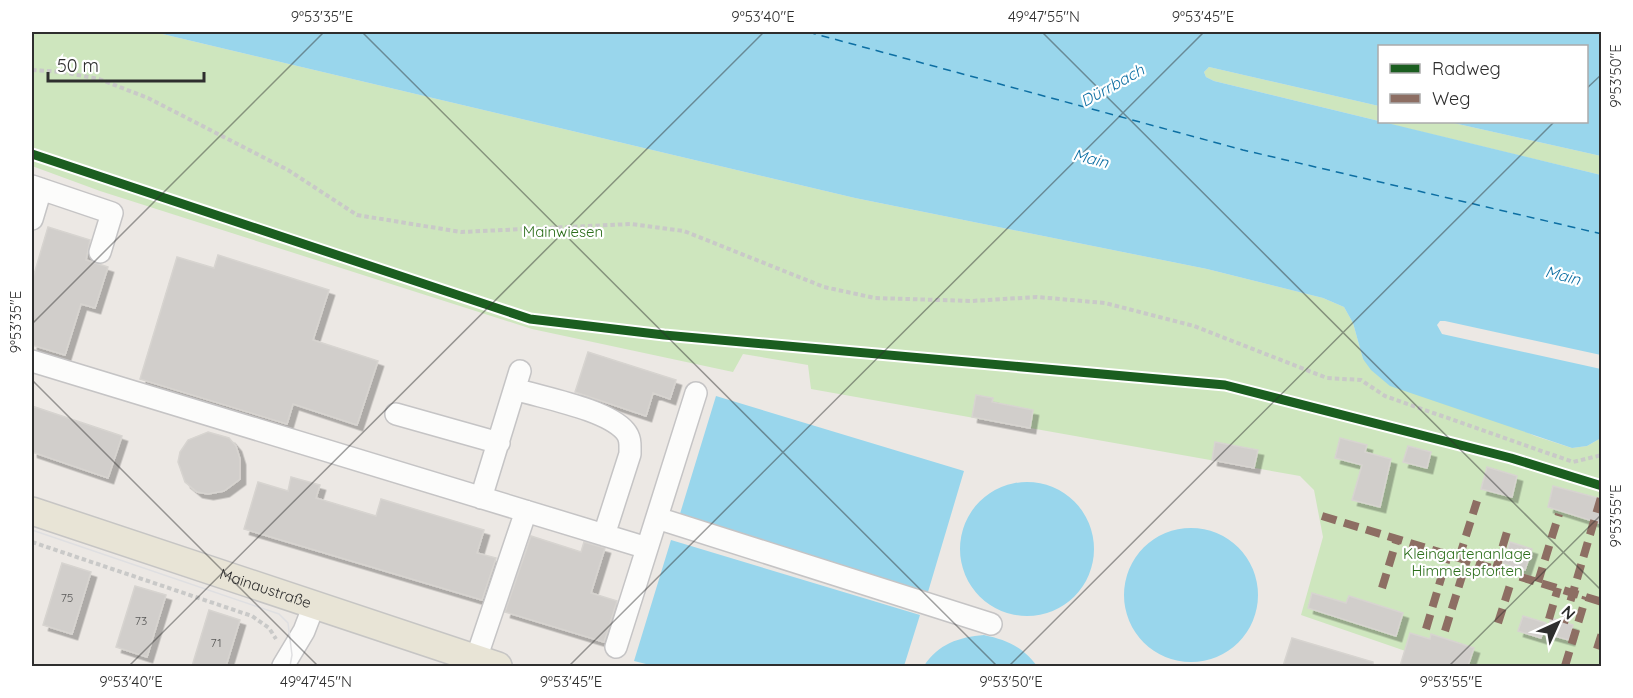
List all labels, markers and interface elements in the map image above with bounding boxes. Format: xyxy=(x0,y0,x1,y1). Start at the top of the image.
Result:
text: 9°53'35"E xyxy=(291,7,353,26)
text: 9°53'40"E xyxy=(731,7,795,26)
text: 49°47'55"N xyxy=(1008,7,1080,26)
text: 9°53'45"E xyxy=(1172,7,1234,26)
text: 9°53'50"E xyxy=(1606,44,1625,108)
scale bar xyxy=(48,45,204,83)
legend xyxy=(1378,45,1588,123)
text: 50 m xyxy=(57,54,99,77)
text: Radweg xyxy=(1432,57,1501,80)
water label: Dürrbach xyxy=(1077,59,1148,111)
text: Weg xyxy=(1432,87,1470,110)
water label: Main xyxy=(1071,144,1111,172)
park label: Mainwiesen xyxy=(523,222,603,241)
water label: Main xyxy=(1543,261,1583,289)
text: 9°53'35"E xyxy=(6,291,25,353)
text: 9°53'55"E xyxy=(1606,485,1625,547)
park label: Kleingartenanlage Himmelspforten xyxy=(1403,544,1531,580)
street label: Mainaustraße xyxy=(217,564,314,612)
house number: 75 xyxy=(61,590,73,605)
north arrow xyxy=(1528,593,1588,653)
text: N xyxy=(1557,601,1580,624)
house number: 73 xyxy=(135,613,147,628)
house number: 71 xyxy=(210,635,222,650)
text: 9°53'40"E xyxy=(99,672,163,691)
text: 49°47'45"N xyxy=(280,672,352,691)
text: 9°53'45"E xyxy=(540,672,602,691)
text: 9°53'50"E xyxy=(979,672,1043,691)
text: 9°53'55"E xyxy=(1420,672,1482,691)

